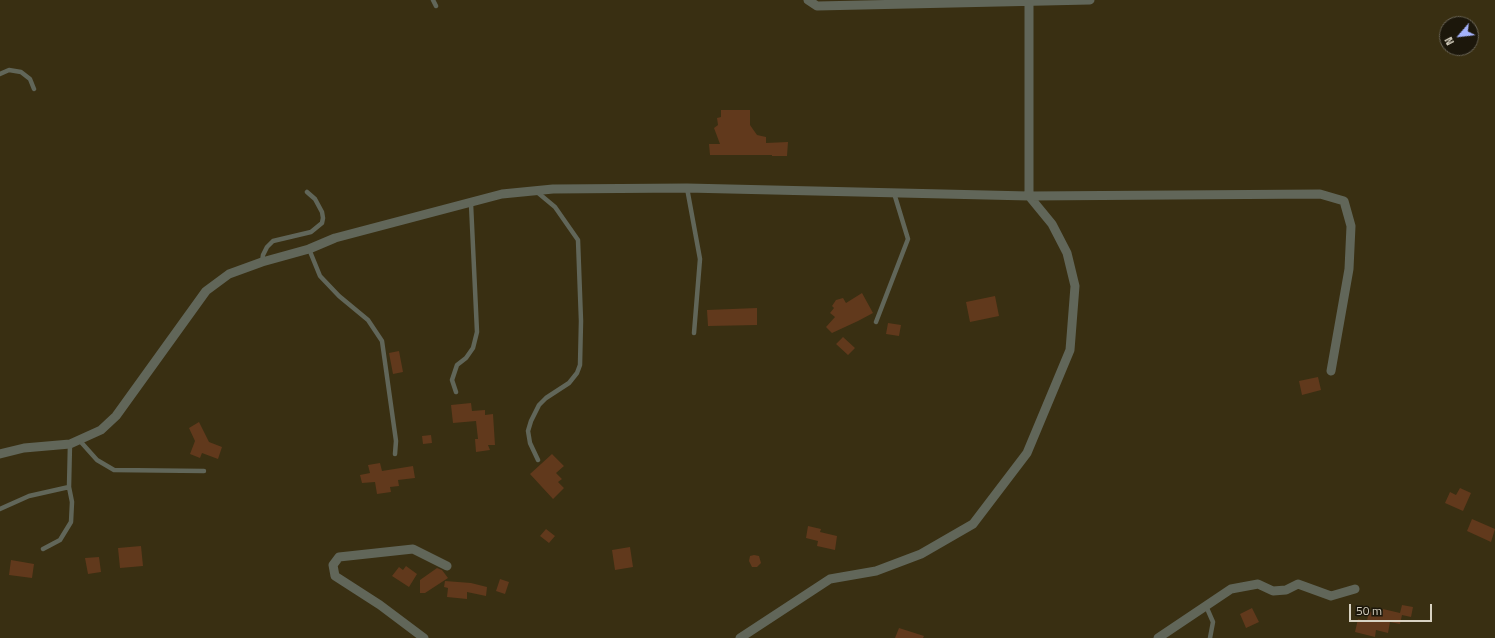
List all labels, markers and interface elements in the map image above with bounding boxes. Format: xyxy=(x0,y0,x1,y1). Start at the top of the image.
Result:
north arrow xyxy=(1439,16,1479,56)
text: N xyxy=(1440,34,1458,48)
scale bar xyxy=(1351,596,1434,622)
text: 50 m xyxy=(1356,601,1382,620)

